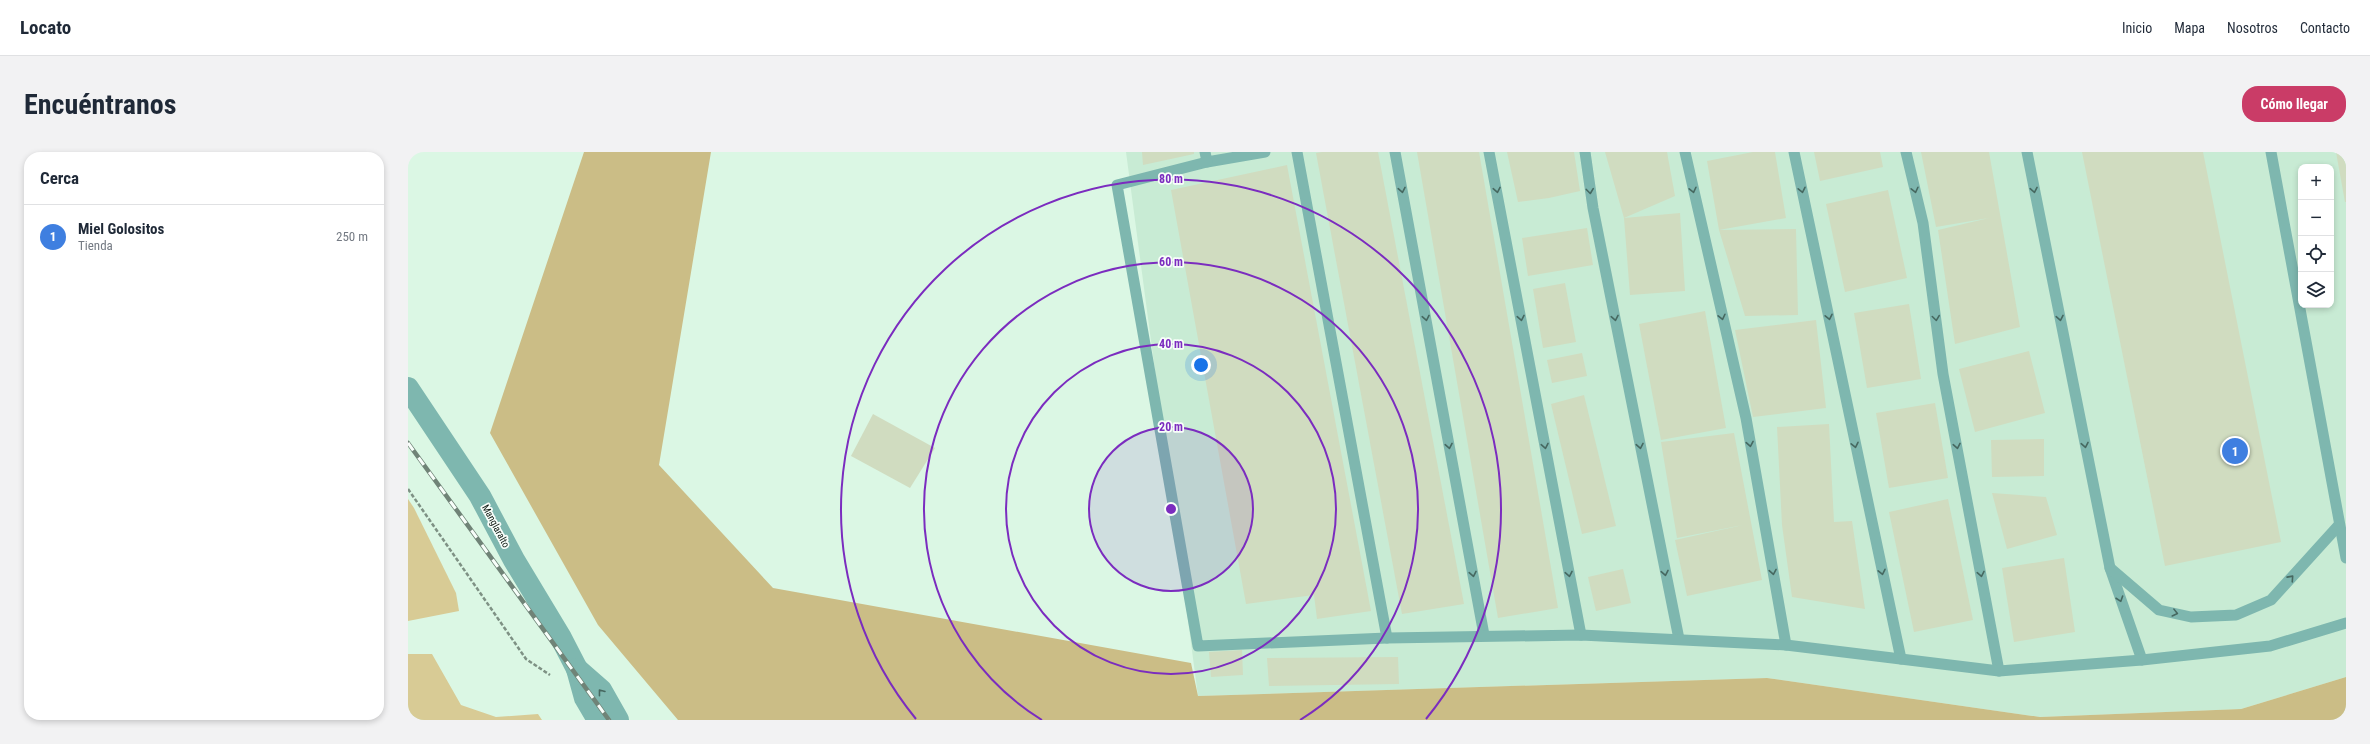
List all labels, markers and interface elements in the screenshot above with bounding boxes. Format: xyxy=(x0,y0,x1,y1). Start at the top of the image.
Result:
text: Locato xyxy=(20,16,71,39)
text: Inicio xyxy=(2122,20,2152,36)
text: Mapa xyxy=(2174,20,2205,36)
text: Nosotros xyxy=(2227,20,2278,36)
text: Contacto xyxy=(2300,20,2350,36)
button: Cómo llegar xyxy=(2242,86,2346,122)
text: Encuéntranos xyxy=(24,88,176,121)
map controls xyxy=(2298,164,2334,308)
button: + xyxy=(2298,164,2334,200)
text: Cerca xyxy=(40,168,79,188)
text: 80 m xyxy=(1159,172,1183,186)
one-way arrow xyxy=(1397,187,1406,193)
one-way arrow xyxy=(1492,187,1500,193)
one-way arrow xyxy=(1689,187,1697,193)
one-way arrow xyxy=(1797,187,1805,193)
one-way arrow xyxy=(1911,187,1919,193)
one-way arrow xyxy=(2030,187,2038,193)
one-way arrow xyxy=(1585,188,1594,194)
button: − xyxy=(2298,200,2334,236)
text: Miel Golositos xyxy=(78,220,164,238)
text: 1 xyxy=(50,229,56,244)
text: 250 m xyxy=(336,229,368,244)
button: locate xyxy=(2298,236,2334,272)
text: Tienda xyxy=(78,238,113,253)
text: 60 m xyxy=(1159,255,1183,269)
button: layers xyxy=(2298,272,2334,308)
one-way arrow xyxy=(1718,314,1726,320)
one-way arrow xyxy=(1824,314,1832,320)
one-way arrow xyxy=(1421,315,1429,321)
one-way arrow xyxy=(1516,315,1524,321)
one-way arrow xyxy=(1610,315,1618,321)
one-way arrow xyxy=(1931,315,1940,321)
one-way arrow xyxy=(2055,315,2063,321)
text: 40 m xyxy=(1159,337,1183,351)
your location xyxy=(1191,355,1211,375)
text: 20 m xyxy=(1159,420,1183,434)
pin: 1 xyxy=(2222,436,2248,466)
one-way arrow xyxy=(1746,441,1754,447)
one-way arrow xyxy=(1851,441,1859,448)
one-way arrow xyxy=(2081,442,2089,448)
one-way arrow xyxy=(1445,443,1453,449)
one-way arrow xyxy=(1540,443,1549,449)
one-way arrow xyxy=(1635,443,1644,449)
one-way arrow xyxy=(1952,443,1960,450)
centre of rings xyxy=(1164,502,1178,516)
street label: Manglaralto xyxy=(480,503,512,549)
one-way arrow xyxy=(1769,569,1777,575)
one-way arrow xyxy=(1878,569,1886,575)
one-way arrow xyxy=(1564,570,1573,577)
one-way arrow xyxy=(1661,570,1669,576)
one-way arrow xyxy=(1468,571,1477,577)
one-way arrow xyxy=(1976,571,1984,577)
one-way arrow xyxy=(2287,575,2294,582)
one-way arrow xyxy=(2116,595,2124,602)
one-way arrow xyxy=(2172,609,2178,617)
one-way arrow xyxy=(599,689,606,696)

